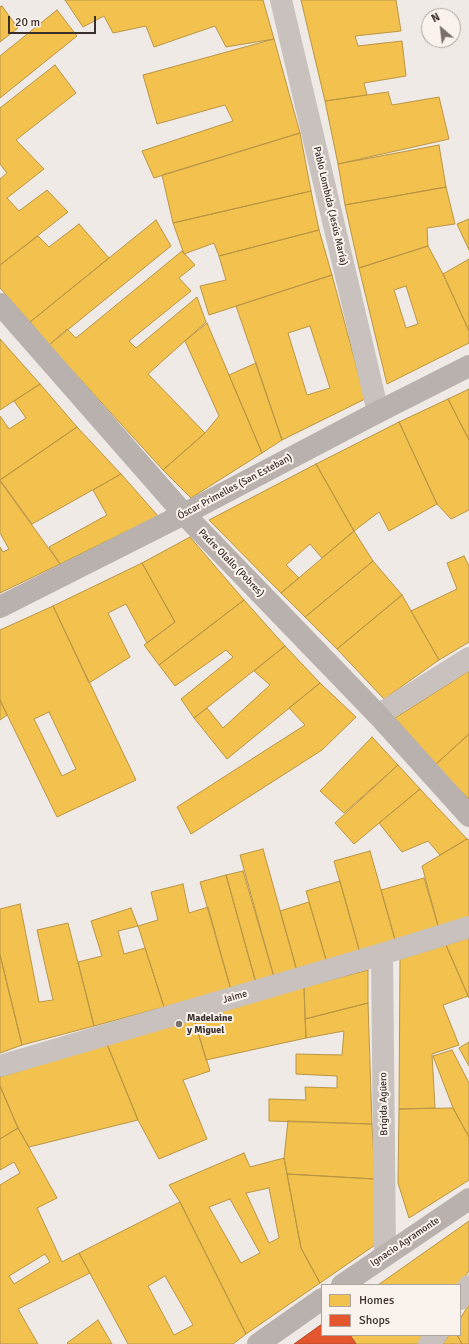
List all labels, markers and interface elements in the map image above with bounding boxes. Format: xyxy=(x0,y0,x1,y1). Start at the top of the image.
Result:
scale bar xyxy=(10,8,98,34)
north arrow xyxy=(421,8,461,48)
text: N xyxy=(429,10,442,25)
text: 20 m xyxy=(15,15,40,30)
street label: Pablo Lombida (Jesús María) xyxy=(310,145,350,267)
street label: Óscar Primelles (San Esteban) xyxy=(176,452,294,522)
street label: Padre Olallo (Pobres) xyxy=(196,527,266,599)
street label: Jaime xyxy=(221,988,249,1006)
place label: Madelaine y Miguel xyxy=(187,1012,233,1036)
marker: Madelaine y Miguel xyxy=(174,1019,184,1029)
street label: Brígida Agüero xyxy=(377,1072,391,1136)
street label: Ignacio Agramonte xyxy=(368,1214,442,1270)
legend xyxy=(321,1284,461,1336)
text: Homes xyxy=(359,1293,394,1308)
text: Shops xyxy=(359,1313,390,1328)

